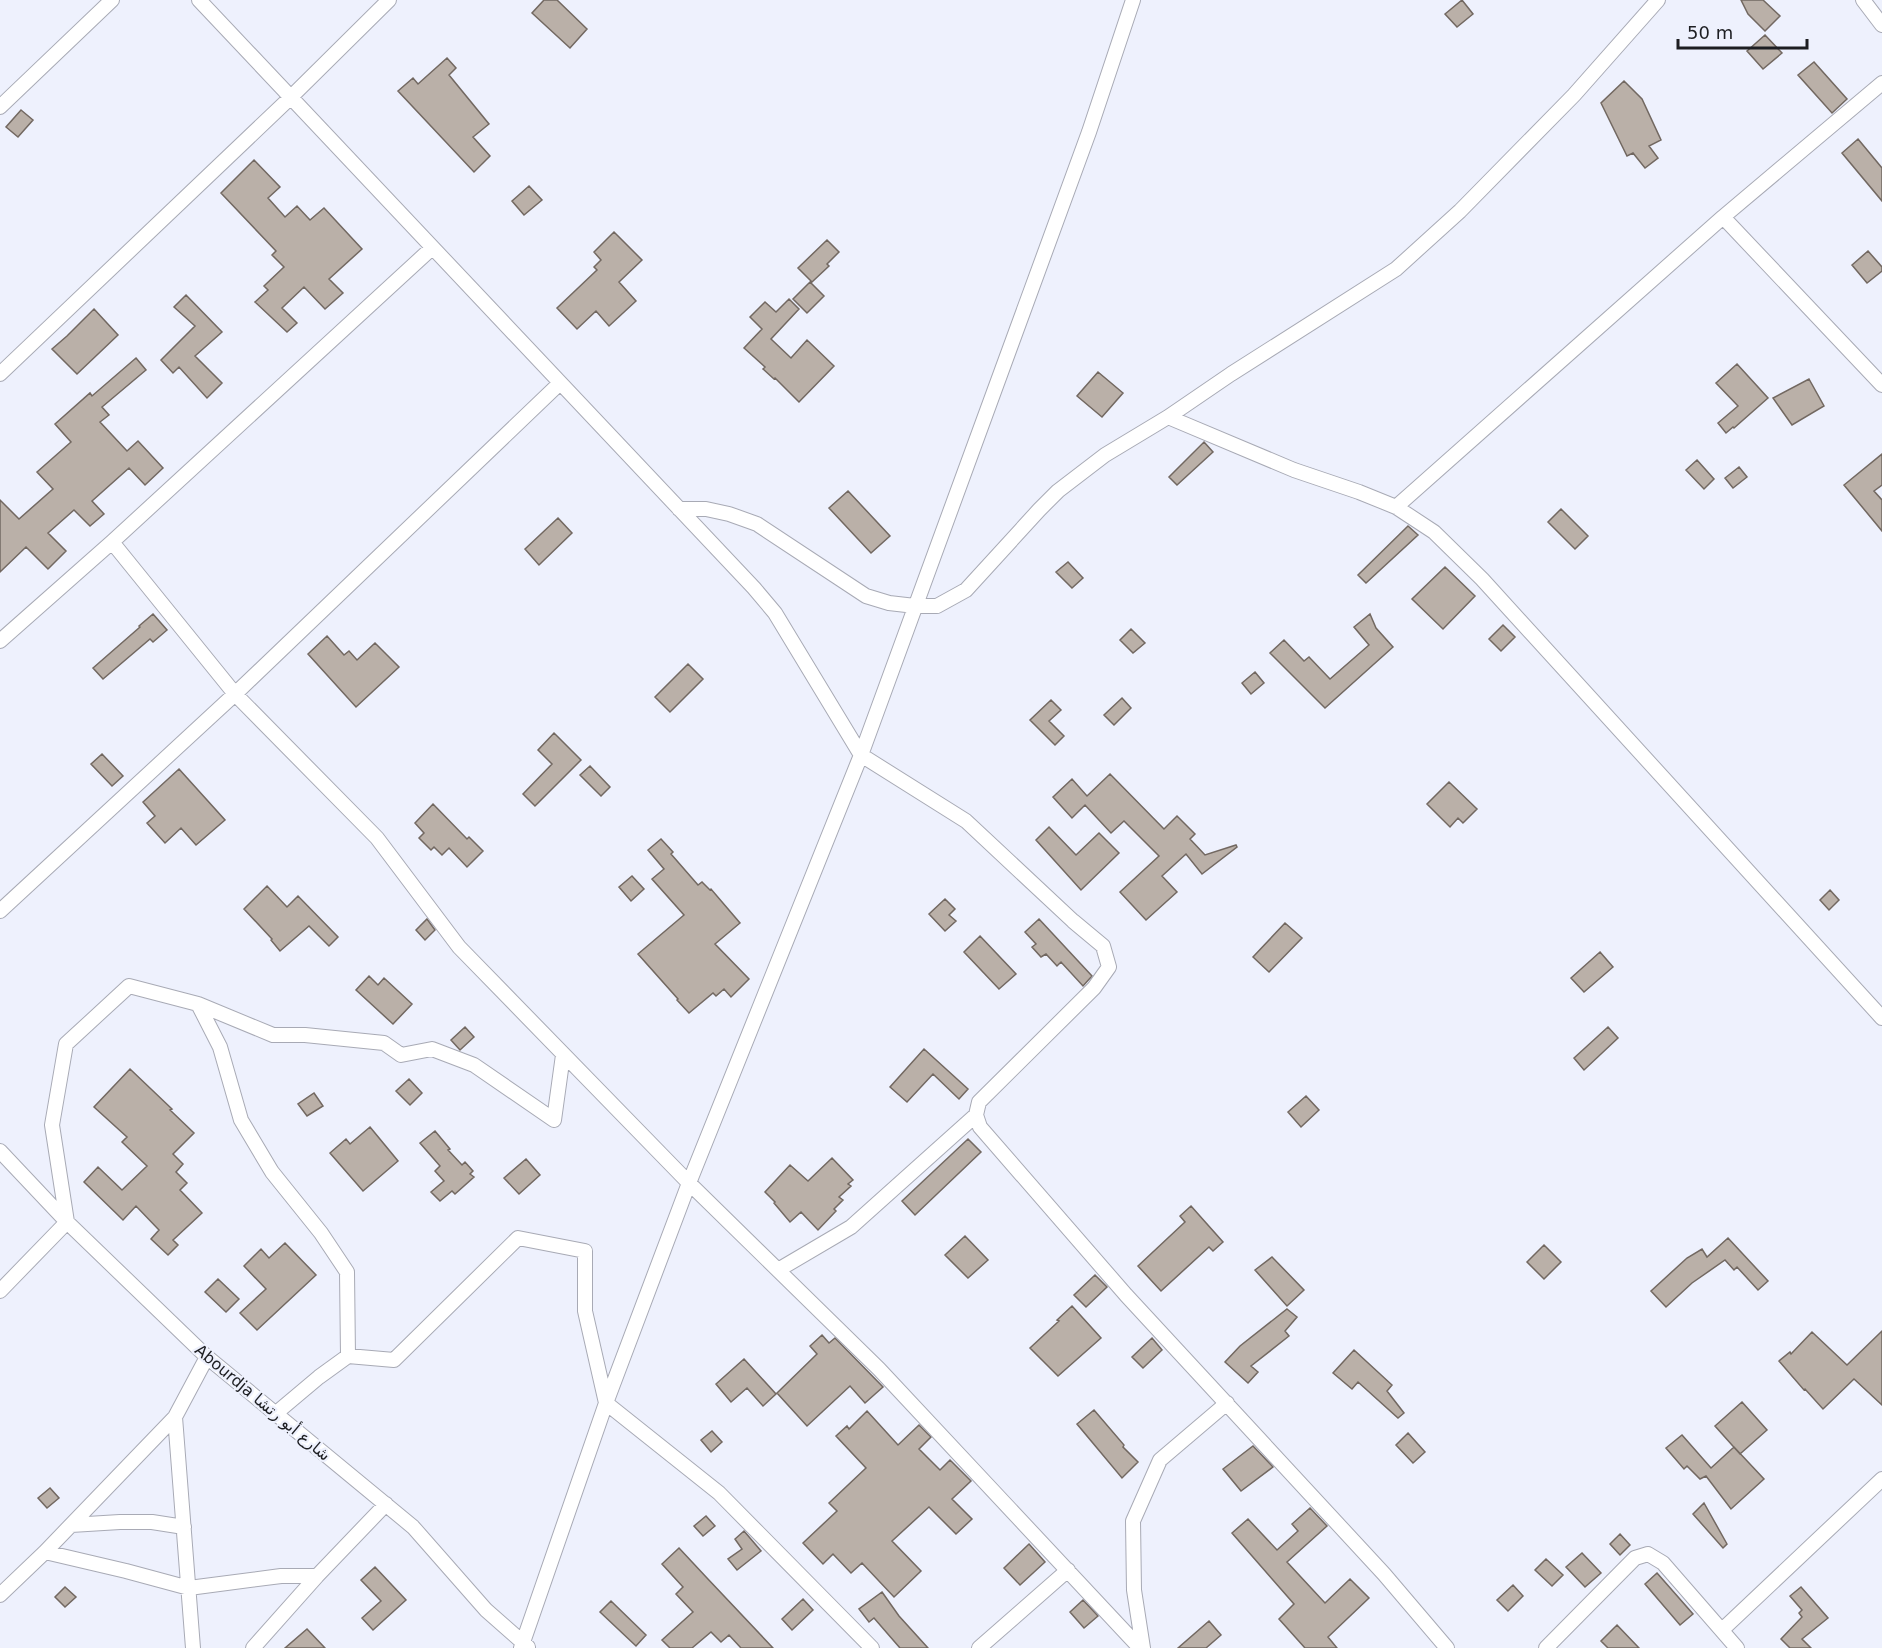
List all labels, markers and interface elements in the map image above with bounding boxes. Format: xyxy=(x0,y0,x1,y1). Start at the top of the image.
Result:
scale bar xyxy=(1678,12,1807,50)
text: 50 m xyxy=(1687,22,1733,43)
street label: Abourdja شارع أبو رتشا xyxy=(190,1339,335,1465)

